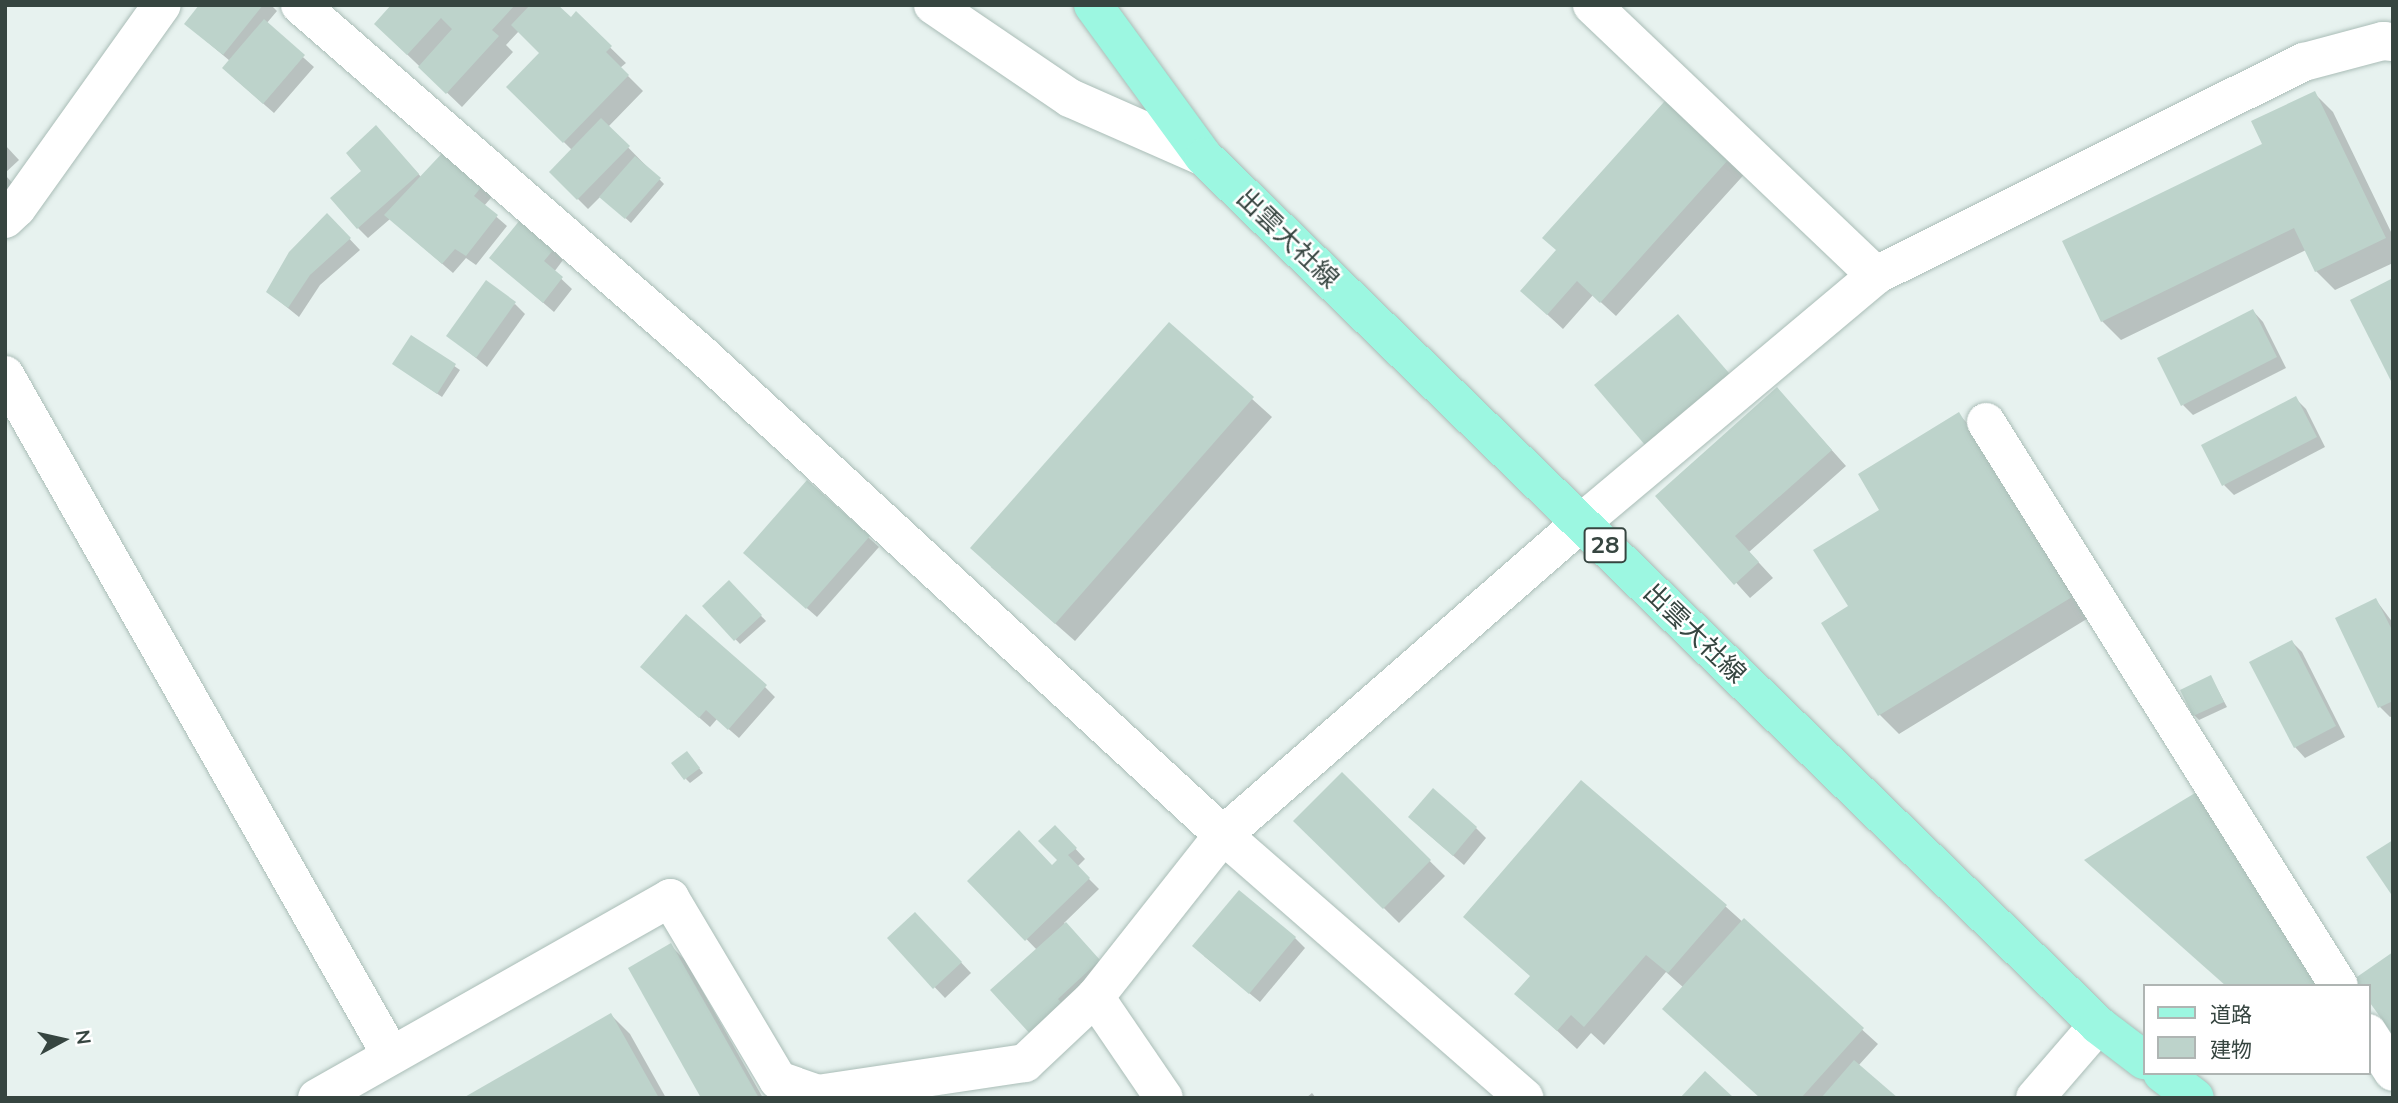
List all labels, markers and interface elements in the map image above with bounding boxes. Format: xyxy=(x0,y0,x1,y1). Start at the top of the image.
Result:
street label: 出雲大社線 xyxy=(1230,182,1346,294)
road number: 28 xyxy=(1582,524,1628,566)
street label: 出雲大社線 xyxy=(1637,577,1753,689)
legend xyxy=(2142,984,2370,1075)
text: 道路 xyxy=(2210,1001,2252,1027)
north arrow xyxy=(28,1005,98,1075)
text: N xyxy=(71,1028,97,1046)
text: 建物 xyxy=(2210,1036,2252,1062)

